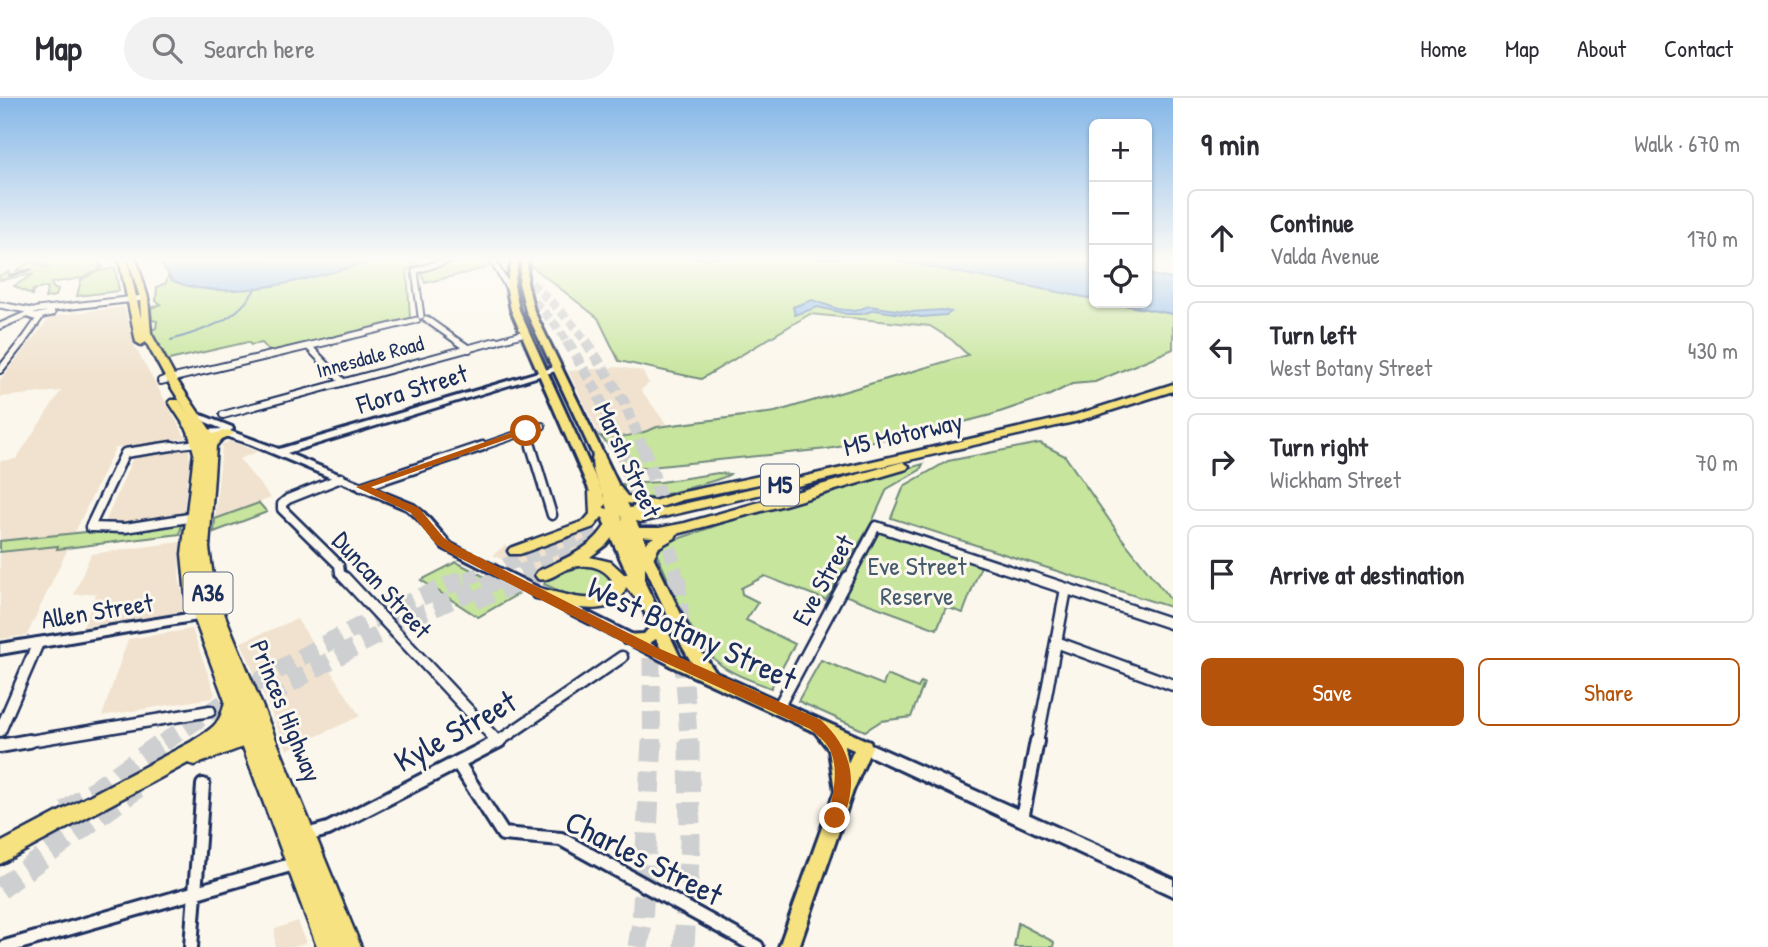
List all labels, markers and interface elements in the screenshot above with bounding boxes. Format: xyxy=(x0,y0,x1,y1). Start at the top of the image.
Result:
search box xyxy=(124,17,614,80)
text: Map xyxy=(35,26,82,70)
icon: search xyxy=(148,29,186,67)
text: Search here xyxy=(204,31,315,66)
text: Home xyxy=(1420,32,1467,64)
text: Map xyxy=(1505,32,1539,64)
text: About xyxy=(1577,32,1626,64)
text: Contact xyxy=(1664,32,1733,64)
map controls xyxy=(1089,119,1152,308)
button: + xyxy=(1089,119,1152,182)
text: 9 min xyxy=(1201,124,1260,164)
text: Walk · 670 m xyxy=(1634,128,1740,159)
button: − xyxy=(1089,182,1152,245)
text: Continue xyxy=(1270,205,1354,240)
icon: ahead xyxy=(1203,219,1241,257)
text: 170 m xyxy=(1687,223,1738,254)
text: Valda Avenue xyxy=(1270,240,1380,271)
button: locate xyxy=(1089,245,1152,308)
text: Turn left xyxy=(1270,317,1356,352)
street label: Innesdale Road xyxy=(313,328,427,385)
icon: left xyxy=(1203,331,1241,369)
text: 430 m xyxy=(1688,335,1738,366)
text: West Botany Street xyxy=(1270,352,1432,383)
street label: Flora Street xyxy=(351,355,472,422)
street label: Marsh Street xyxy=(587,397,671,524)
street label: M5 Motorway xyxy=(840,403,966,464)
route start xyxy=(510,415,541,446)
text: Turn right xyxy=(1270,429,1368,464)
icon: right xyxy=(1203,443,1241,481)
text: 70 m xyxy=(1695,447,1738,478)
road number: M5 xyxy=(761,464,799,506)
text: Wickham Street xyxy=(1270,464,1401,495)
street label: Duncan Street xyxy=(325,524,441,647)
street label: Eve Street xyxy=(783,527,862,631)
park label: Eve Street Reserve xyxy=(868,548,967,613)
icon: arrive xyxy=(1203,555,1241,593)
text: Arrive at destination xyxy=(1270,557,1465,592)
street label: West Botany Street xyxy=(581,565,804,700)
road number: A36 xyxy=(184,572,232,614)
street label: Allen Street xyxy=(39,584,156,637)
street label: Princes Highway xyxy=(242,635,331,787)
button: Save xyxy=(1201,658,1464,726)
button: Share xyxy=(1478,658,1740,726)
street label: Kyle Street xyxy=(386,679,524,782)
street label: Charles Street xyxy=(558,800,731,916)
route end xyxy=(819,802,850,833)

